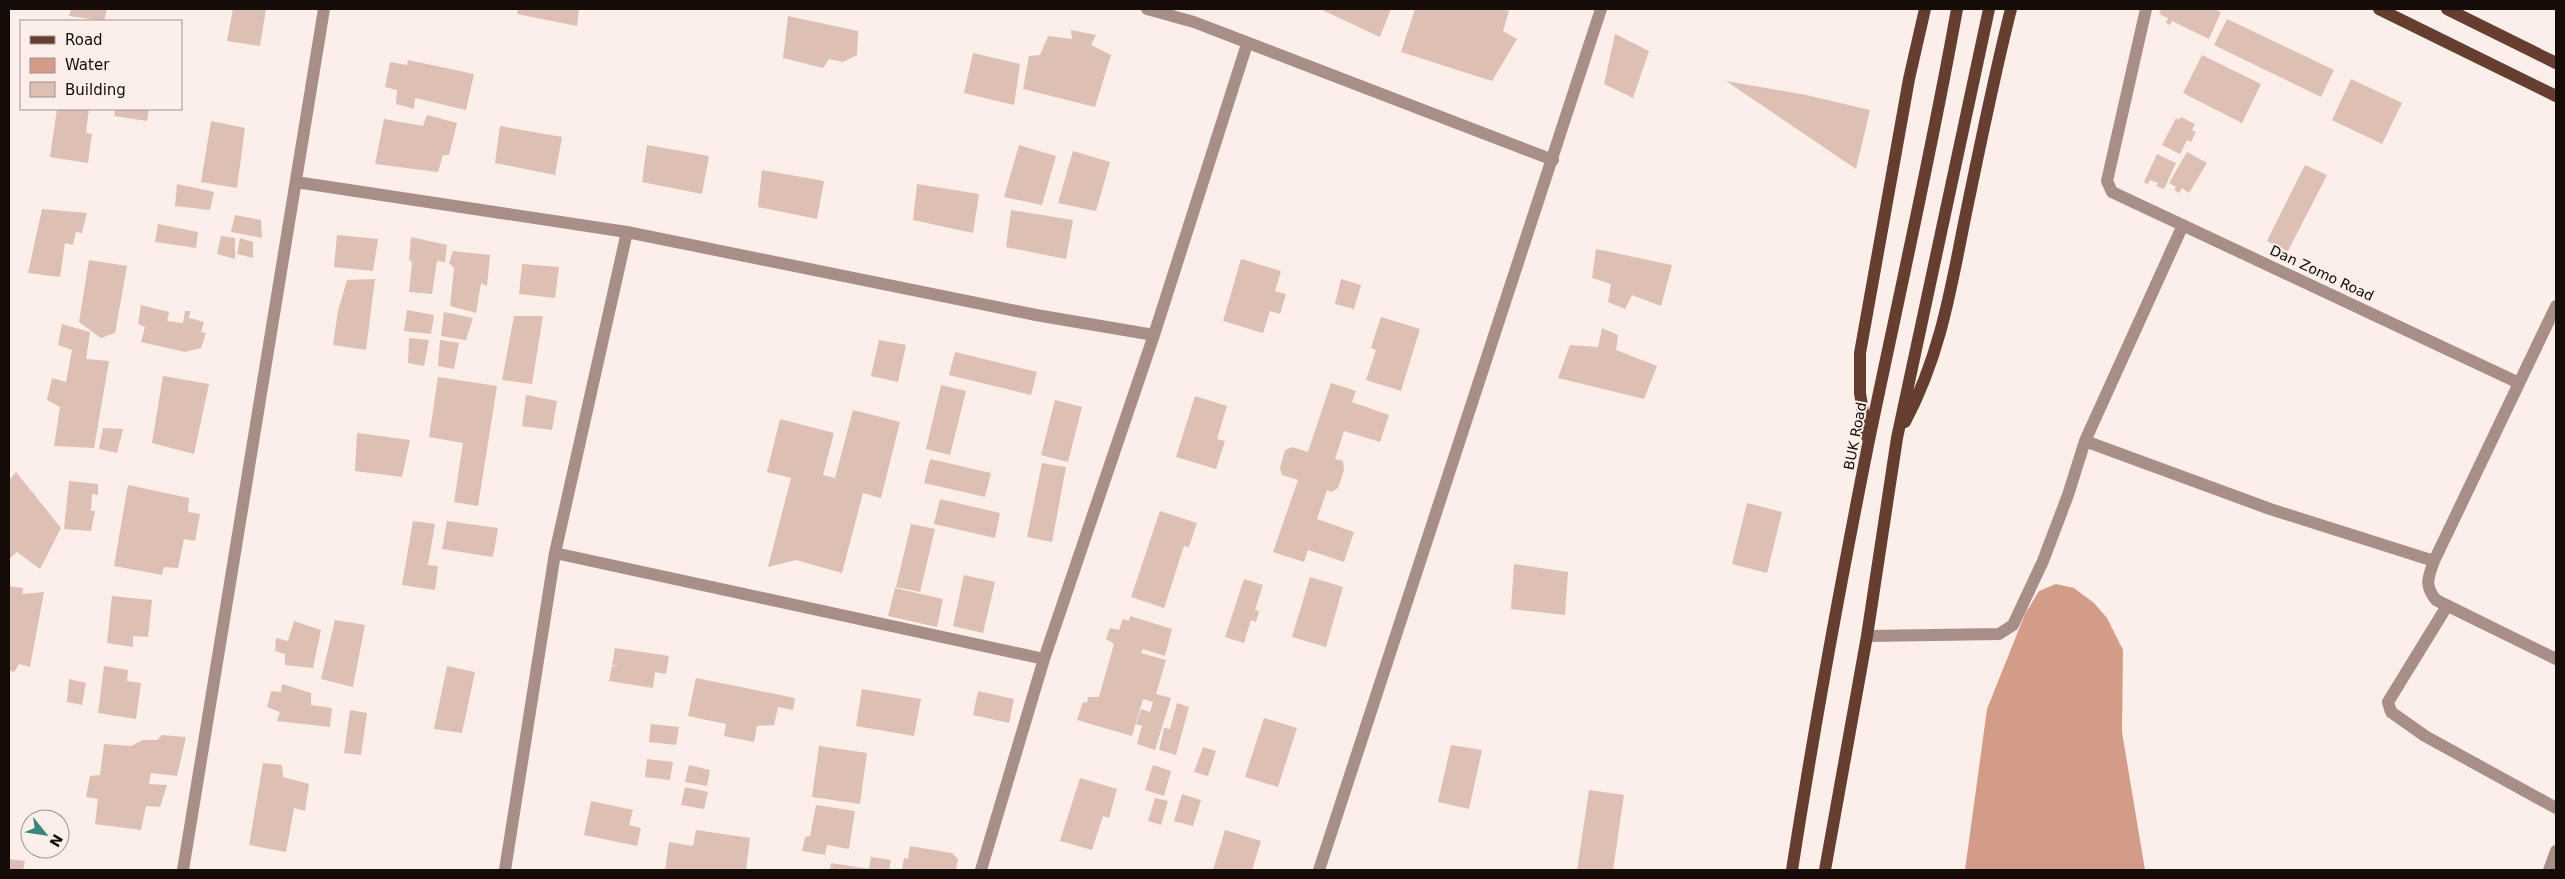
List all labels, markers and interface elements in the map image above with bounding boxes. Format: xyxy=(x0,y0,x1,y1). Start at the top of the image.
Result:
legend xyxy=(20,20,182,110)
text: Road xyxy=(65,31,103,49)
text: Water xyxy=(65,56,110,74)
text: Building xyxy=(65,81,126,99)
street label: Dan Zomo Road xyxy=(2268,242,2376,304)
street label: BUK Road xyxy=(1841,401,1869,471)
north arrow xyxy=(20,809,70,859)
text: N xyxy=(46,831,66,850)

